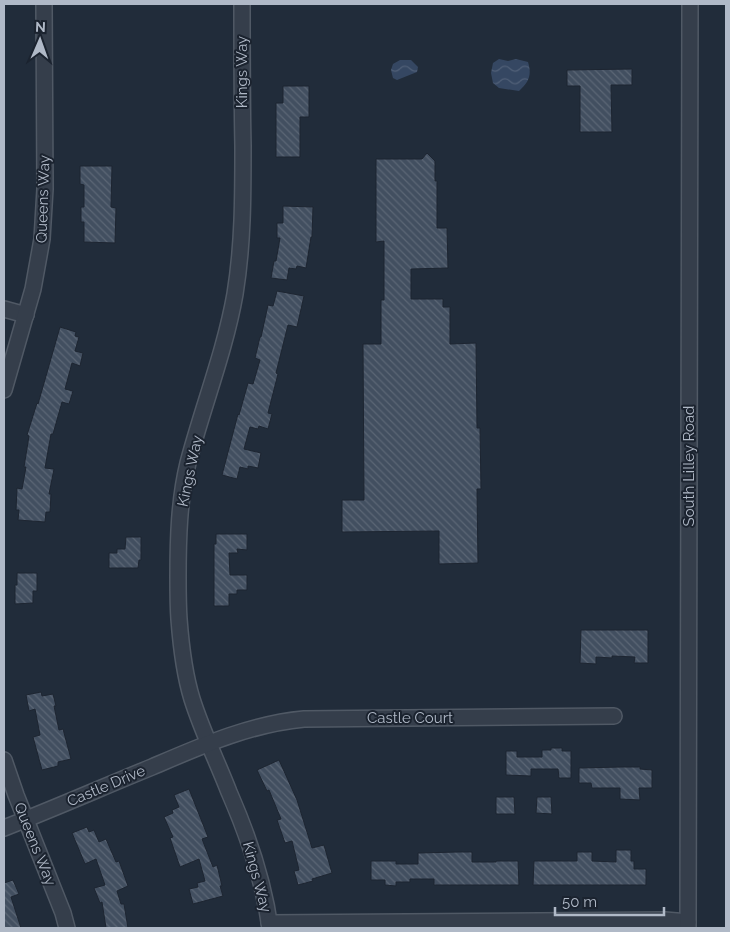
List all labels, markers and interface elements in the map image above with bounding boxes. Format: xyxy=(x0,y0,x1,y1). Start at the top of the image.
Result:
north arrow xyxy=(15,15,65,65)
text: N xyxy=(35,19,46,35)
street label: Kings Way xyxy=(233,36,251,108)
street label: Queens Way xyxy=(32,155,54,243)
street label: South Lilley Road xyxy=(680,406,698,526)
street label: Kings Way xyxy=(174,434,206,508)
street label: Castle Court xyxy=(367,709,453,727)
street label: Castle Drive xyxy=(64,761,148,811)
street label: Queens Way xyxy=(10,800,60,888)
street label: Kings Way xyxy=(239,840,275,914)
scale bar xyxy=(555,884,664,916)
text: 50 m xyxy=(562,893,597,911)

